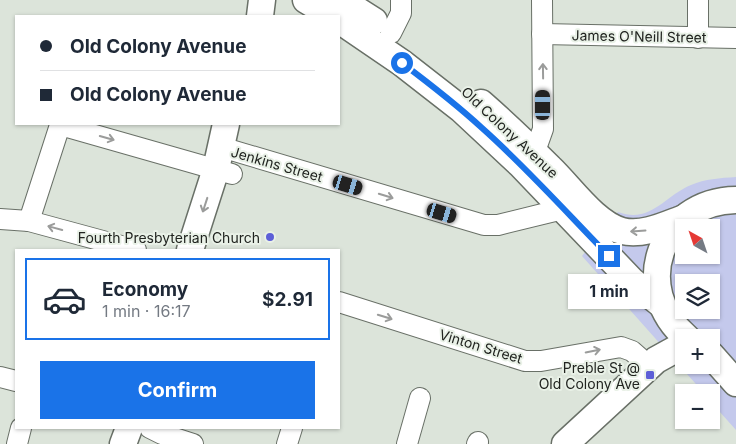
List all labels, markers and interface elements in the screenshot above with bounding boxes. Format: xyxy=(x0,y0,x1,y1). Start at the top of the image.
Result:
street label: James O'Neill Street xyxy=(571,26,707,46)
text: Old Colony Avenue xyxy=(70,35,246,58)
route start xyxy=(391,52,413,74)
one-way arrow xyxy=(538,63,548,80)
text: Old Colony Avenue xyxy=(70,83,246,106)
street label: Old Colony Avenue xyxy=(458,83,562,181)
car xyxy=(535,90,550,120)
one-way arrow xyxy=(98,133,114,143)
street label: Jenkins Street xyxy=(229,143,325,185)
car xyxy=(331,173,364,197)
one-way arrow xyxy=(377,192,393,202)
one-way arrow xyxy=(200,196,209,212)
car xyxy=(425,201,458,225)
north arrow xyxy=(675,219,720,264)
map controls xyxy=(675,219,720,429)
one-way arrow xyxy=(47,223,63,232)
one-way arrow xyxy=(630,227,646,236)
place label: Fourth Presbyterian Church xyxy=(78,229,260,246)
marker: Fourth Presbyterian Church xyxy=(264,231,276,243)
route end xyxy=(598,245,620,267)
callout: 1 min xyxy=(568,274,650,308)
button: layers xyxy=(675,274,720,319)
icon: car xyxy=(42,277,87,322)
text: Economy xyxy=(102,278,188,301)
text: 1 min xyxy=(589,281,629,301)
text: $2.91 xyxy=(262,288,313,311)
text: 1 min · 16:17 xyxy=(102,301,191,321)
one-way arrow xyxy=(377,312,393,322)
street label: Vinton Street xyxy=(437,325,525,367)
button: + xyxy=(675,329,720,374)
one-way arrow xyxy=(584,345,600,355)
place label: Preble St @ Old Colony Ave xyxy=(539,359,640,392)
button: Confirm xyxy=(40,361,315,419)
marker: Preble St @ Old Colony Ave xyxy=(644,369,656,381)
button: − xyxy=(675,384,720,429)

